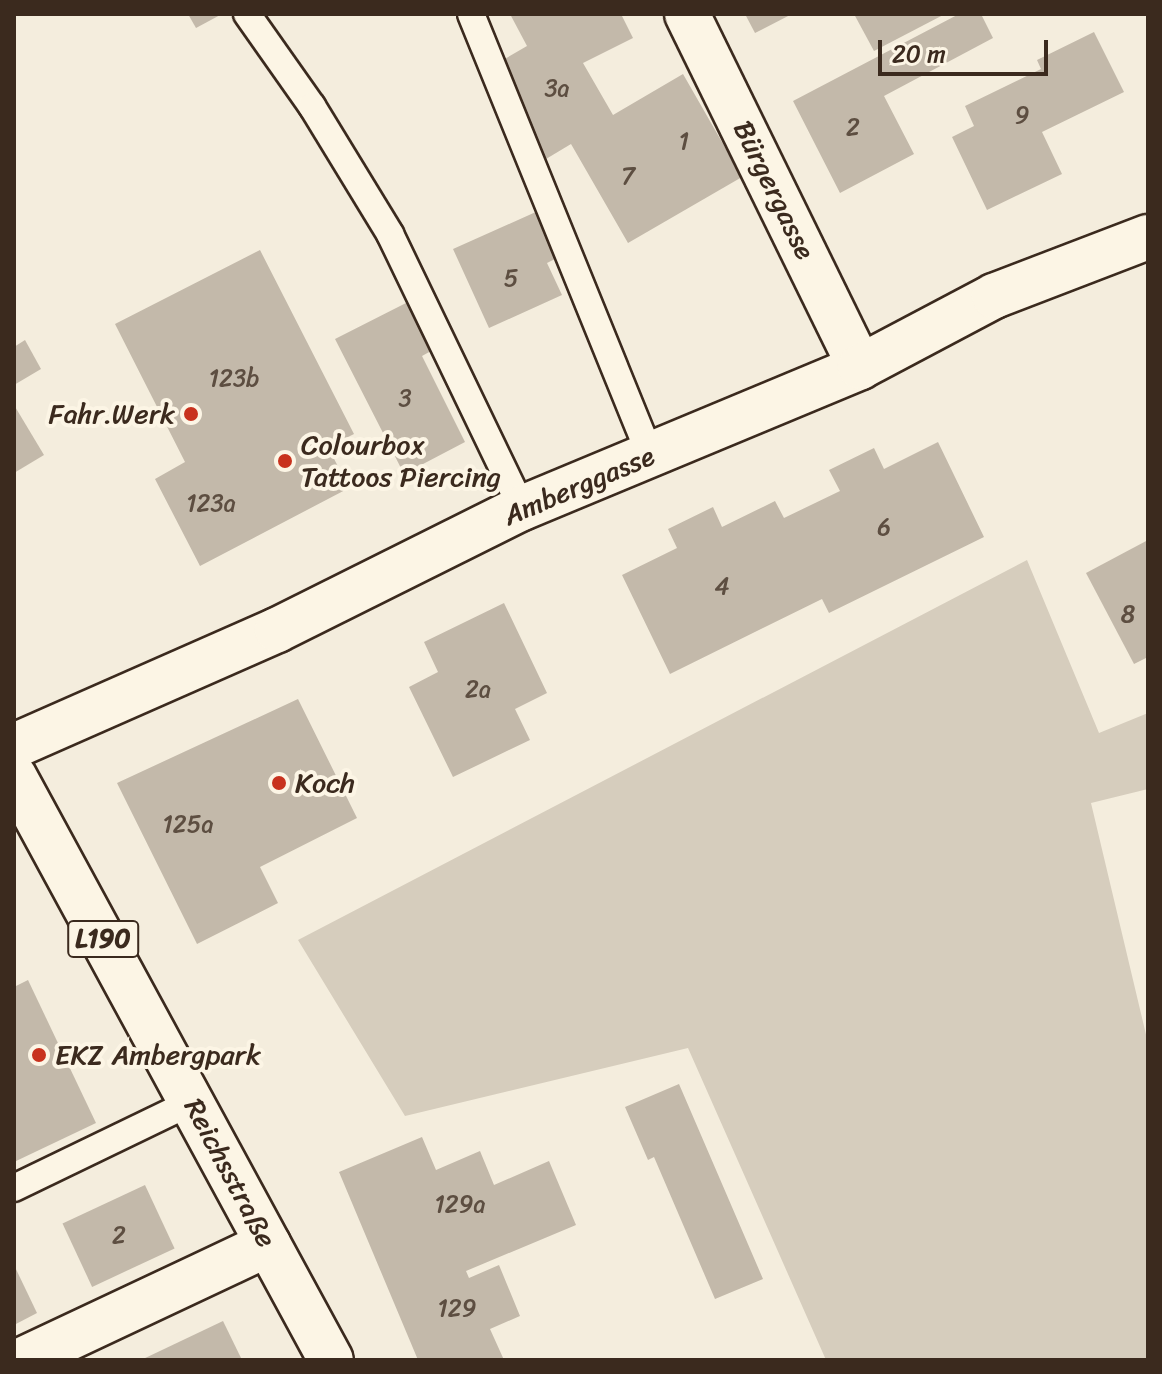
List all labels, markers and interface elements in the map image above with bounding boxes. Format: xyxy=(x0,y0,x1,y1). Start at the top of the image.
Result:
scale bar xyxy=(882,24,1052,74)
text: 20 m xyxy=(892,33,946,75)
house number: 3a xyxy=(544,75,570,103)
house number: 9 xyxy=(1015,102,1029,130)
house number: 2 xyxy=(846,114,860,142)
street label: Bürgergasse xyxy=(726,115,822,265)
house number: 1 xyxy=(679,128,689,156)
house number: 7 xyxy=(621,163,635,191)
house number: 5 xyxy=(504,265,518,293)
house number: 123b xyxy=(209,365,259,393)
house number: 3 xyxy=(398,385,412,413)
place label: Fahr.Werk xyxy=(48,397,175,431)
marker: Fahr.Werk xyxy=(182,405,200,423)
place label: Colourbox Tattoos Piercing xyxy=(301,428,501,494)
street label: Amberggasse xyxy=(498,439,660,533)
marker: Colourbox Tattoos Piercing xyxy=(276,452,294,470)
house number: 123a xyxy=(186,490,236,518)
house number: 6 xyxy=(877,514,891,542)
house number: 4 xyxy=(715,573,729,601)
house number: 8 xyxy=(1121,601,1135,629)
house number: 2a xyxy=(465,676,491,704)
place label: Koch xyxy=(295,766,355,800)
marker: Koch xyxy=(270,774,288,792)
house number: 125a xyxy=(163,811,213,839)
road number: L190 xyxy=(67,917,139,961)
place label: EKZ Ambergpark xyxy=(55,1038,261,1072)
marker: EKZ Ambergpark xyxy=(30,1046,48,1064)
street label: Reichsstraße xyxy=(177,1093,283,1253)
house number: 129a xyxy=(435,1191,485,1219)
house number: 2 xyxy=(112,1222,126,1250)
house number: 129 xyxy=(438,1295,476,1323)

